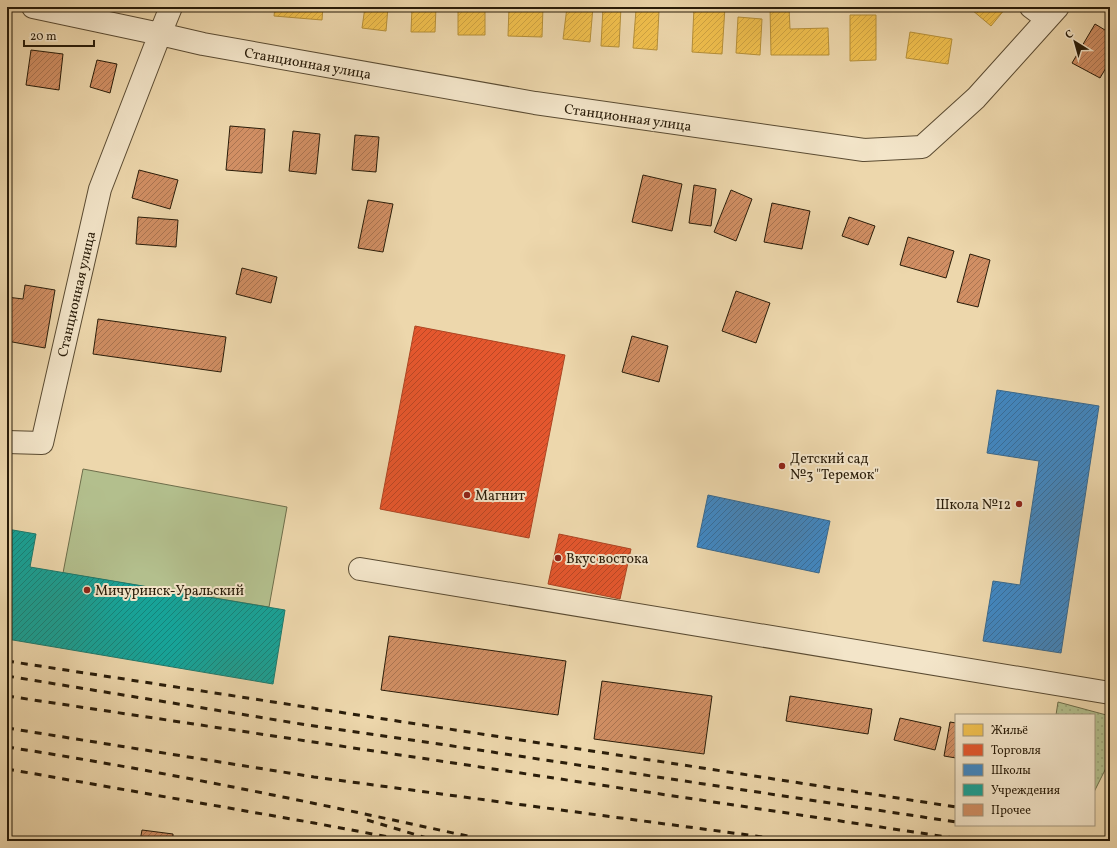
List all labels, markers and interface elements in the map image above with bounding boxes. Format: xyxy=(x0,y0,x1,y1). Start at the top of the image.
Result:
scale bar xyxy=(24,22,94,48)
north arrow xyxy=(1055,22,1095,62)
text: С xyxy=(1063,27,1077,43)
text: 20 m xyxy=(30,29,57,45)
street label: Станционная улица xyxy=(243,44,373,85)
street label: Станционная улица xyxy=(563,100,693,137)
street label: Станционная улица xyxy=(54,230,101,359)
place label: Детский сад №3 "Теремок" xyxy=(790,450,879,485)
marker: Детский сад №3 "Теремок" xyxy=(777,461,787,471)
place label: Магнит xyxy=(475,487,525,506)
marker: Магнит xyxy=(462,490,472,500)
place label: Школа №12 xyxy=(935,496,1011,515)
marker: Школа №12 xyxy=(1014,499,1024,509)
place label: Вкус востока xyxy=(566,550,648,569)
marker: Вкус востока xyxy=(553,553,563,563)
place label: Мичуринск-Уральский xyxy=(95,582,244,601)
marker: Мичуринск-Уральский xyxy=(82,585,92,595)
legend xyxy=(955,714,1095,826)
text: Жильё xyxy=(991,723,1028,739)
text: Торговля xyxy=(991,743,1041,759)
text: Школы xyxy=(991,763,1031,779)
text: Учреждения xyxy=(991,783,1060,799)
text: Прочее xyxy=(991,803,1031,819)

